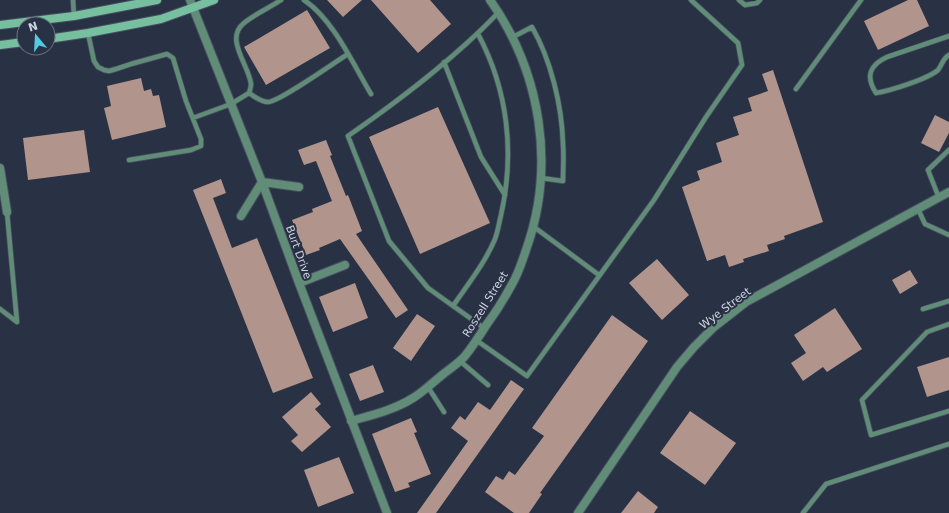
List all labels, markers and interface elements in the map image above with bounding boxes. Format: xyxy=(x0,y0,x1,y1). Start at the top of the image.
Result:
north arrow xyxy=(16,16,56,56)
text: N xyxy=(27,19,39,35)
street label: Burt Drive xyxy=(283,224,314,281)
street label: Roszell Street xyxy=(460,268,511,340)
street label: Wye Street xyxy=(697,284,754,332)

